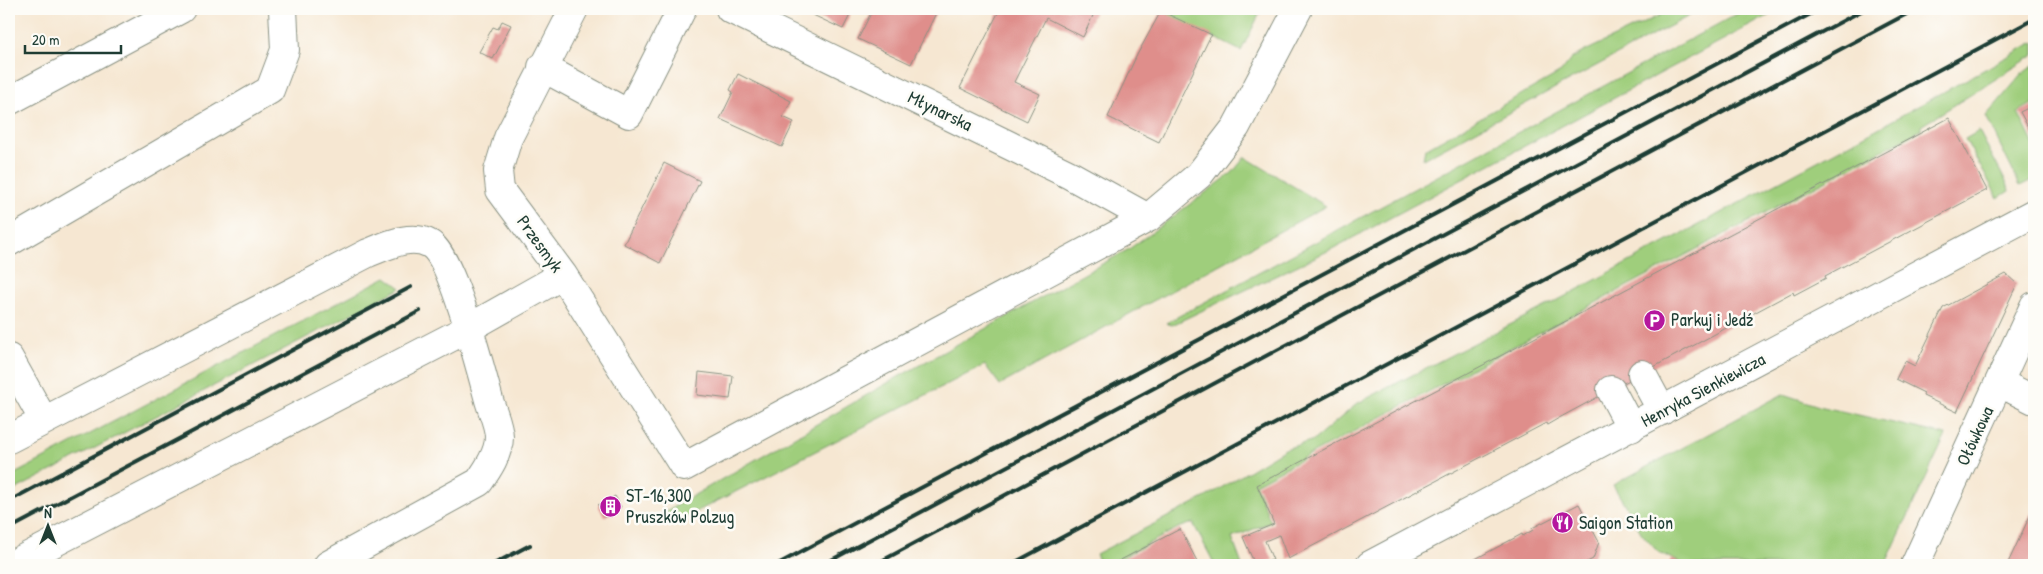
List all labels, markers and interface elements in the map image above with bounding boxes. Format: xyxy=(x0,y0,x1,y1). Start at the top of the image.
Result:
scale bar xyxy=(25,22,121,54)
text: 20 m xyxy=(32,29,59,50)
street label: Młynarska xyxy=(904,84,977,137)
street label: Przesmyk xyxy=(511,210,570,278)
place label: Parkuj i Jedź xyxy=(1671,307,1754,332)
parking icon: Parkuj i Jedź xyxy=(1643,308,1667,332)
street label: Henryka Sienkiewicza xyxy=(1636,346,1769,433)
street label: Ołówkowa xyxy=(1950,402,1999,469)
place label: ST-16,300 Pruszków Polzug xyxy=(626,483,734,529)
building icon: ST-16,300 Pruszków Polzug xyxy=(598,494,622,518)
north arrow xyxy=(22,502,72,552)
text: N xyxy=(44,503,52,522)
place label: Saigon Station xyxy=(1579,510,1673,535)
restaurant icon: Saigon Station xyxy=(1551,511,1575,535)

